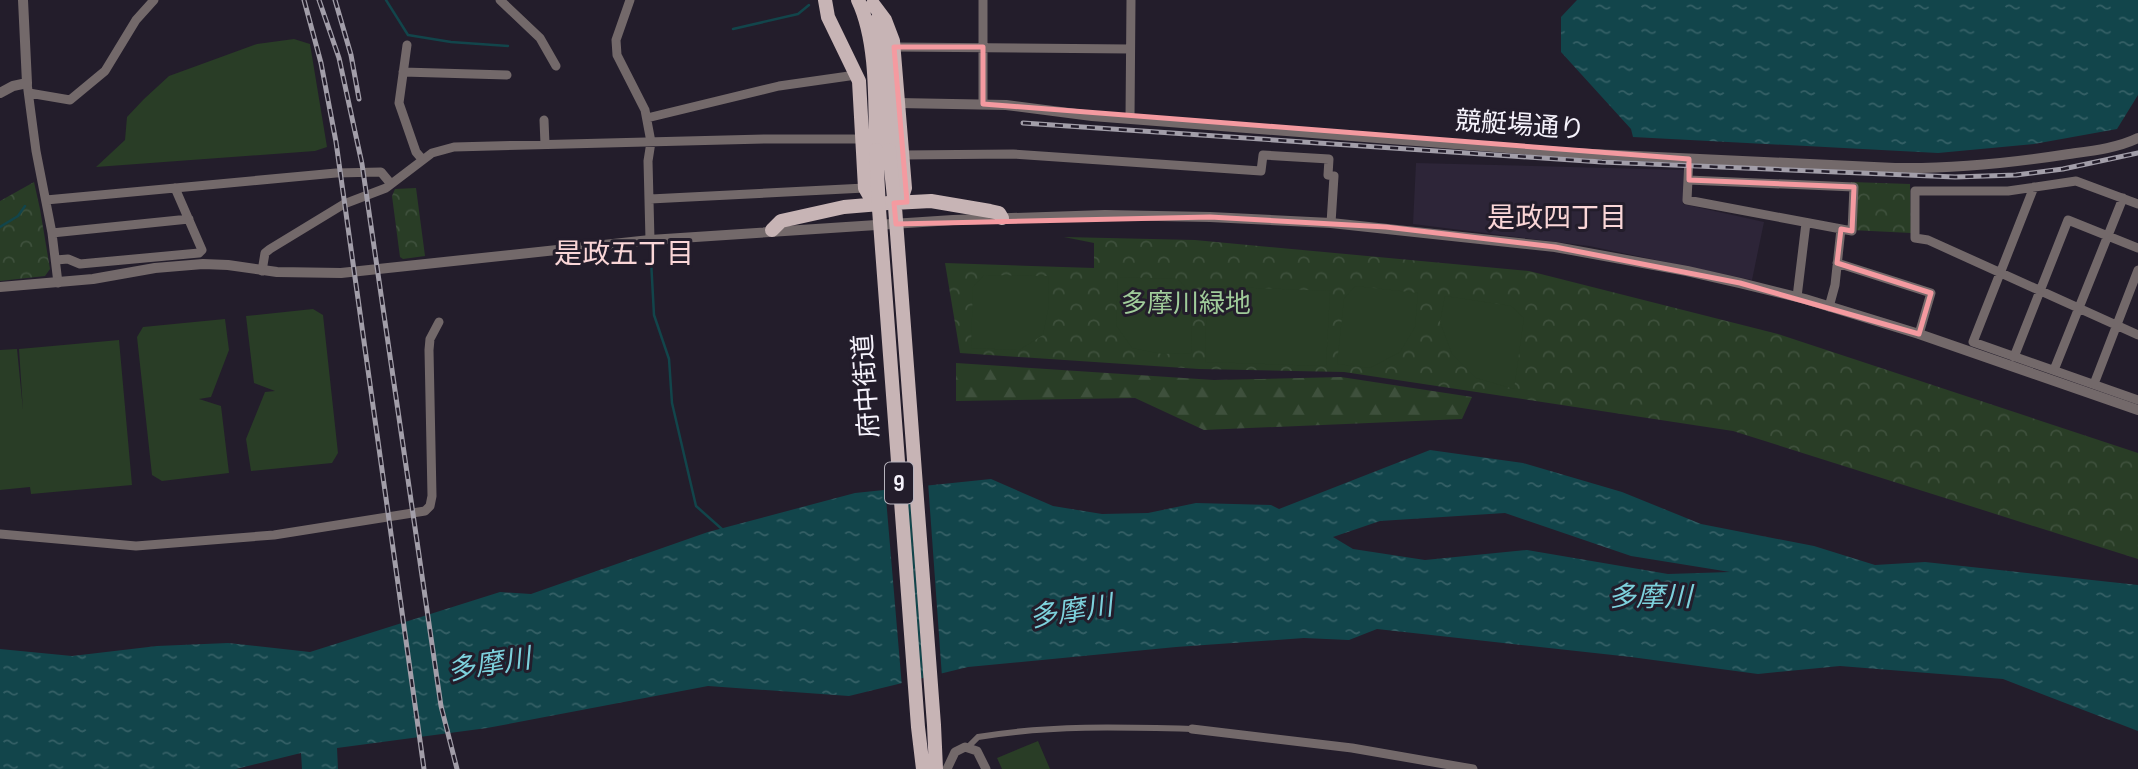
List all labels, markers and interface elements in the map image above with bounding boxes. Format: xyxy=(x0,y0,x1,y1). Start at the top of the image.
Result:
street label: 競艇場通り xyxy=(1454,106,1586,146)
district label: 是政四丁目 xyxy=(1487,202,1627,235)
district label: 是政五丁目 xyxy=(554,238,694,271)
park label: 多摩川緑地 xyxy=(1121,289,1251,320)
street label: 府中街道 xyxy=(848,333,886,439)
road number: 9 xyxy=(885,462,913,504)
water label: 多摩川 xyxy=(1608,581,1695,614)
water label: 多摩川 xyxy=(1027,589,1118,635)
water label: 多摩川 xyxy=(445,642,536,688)

